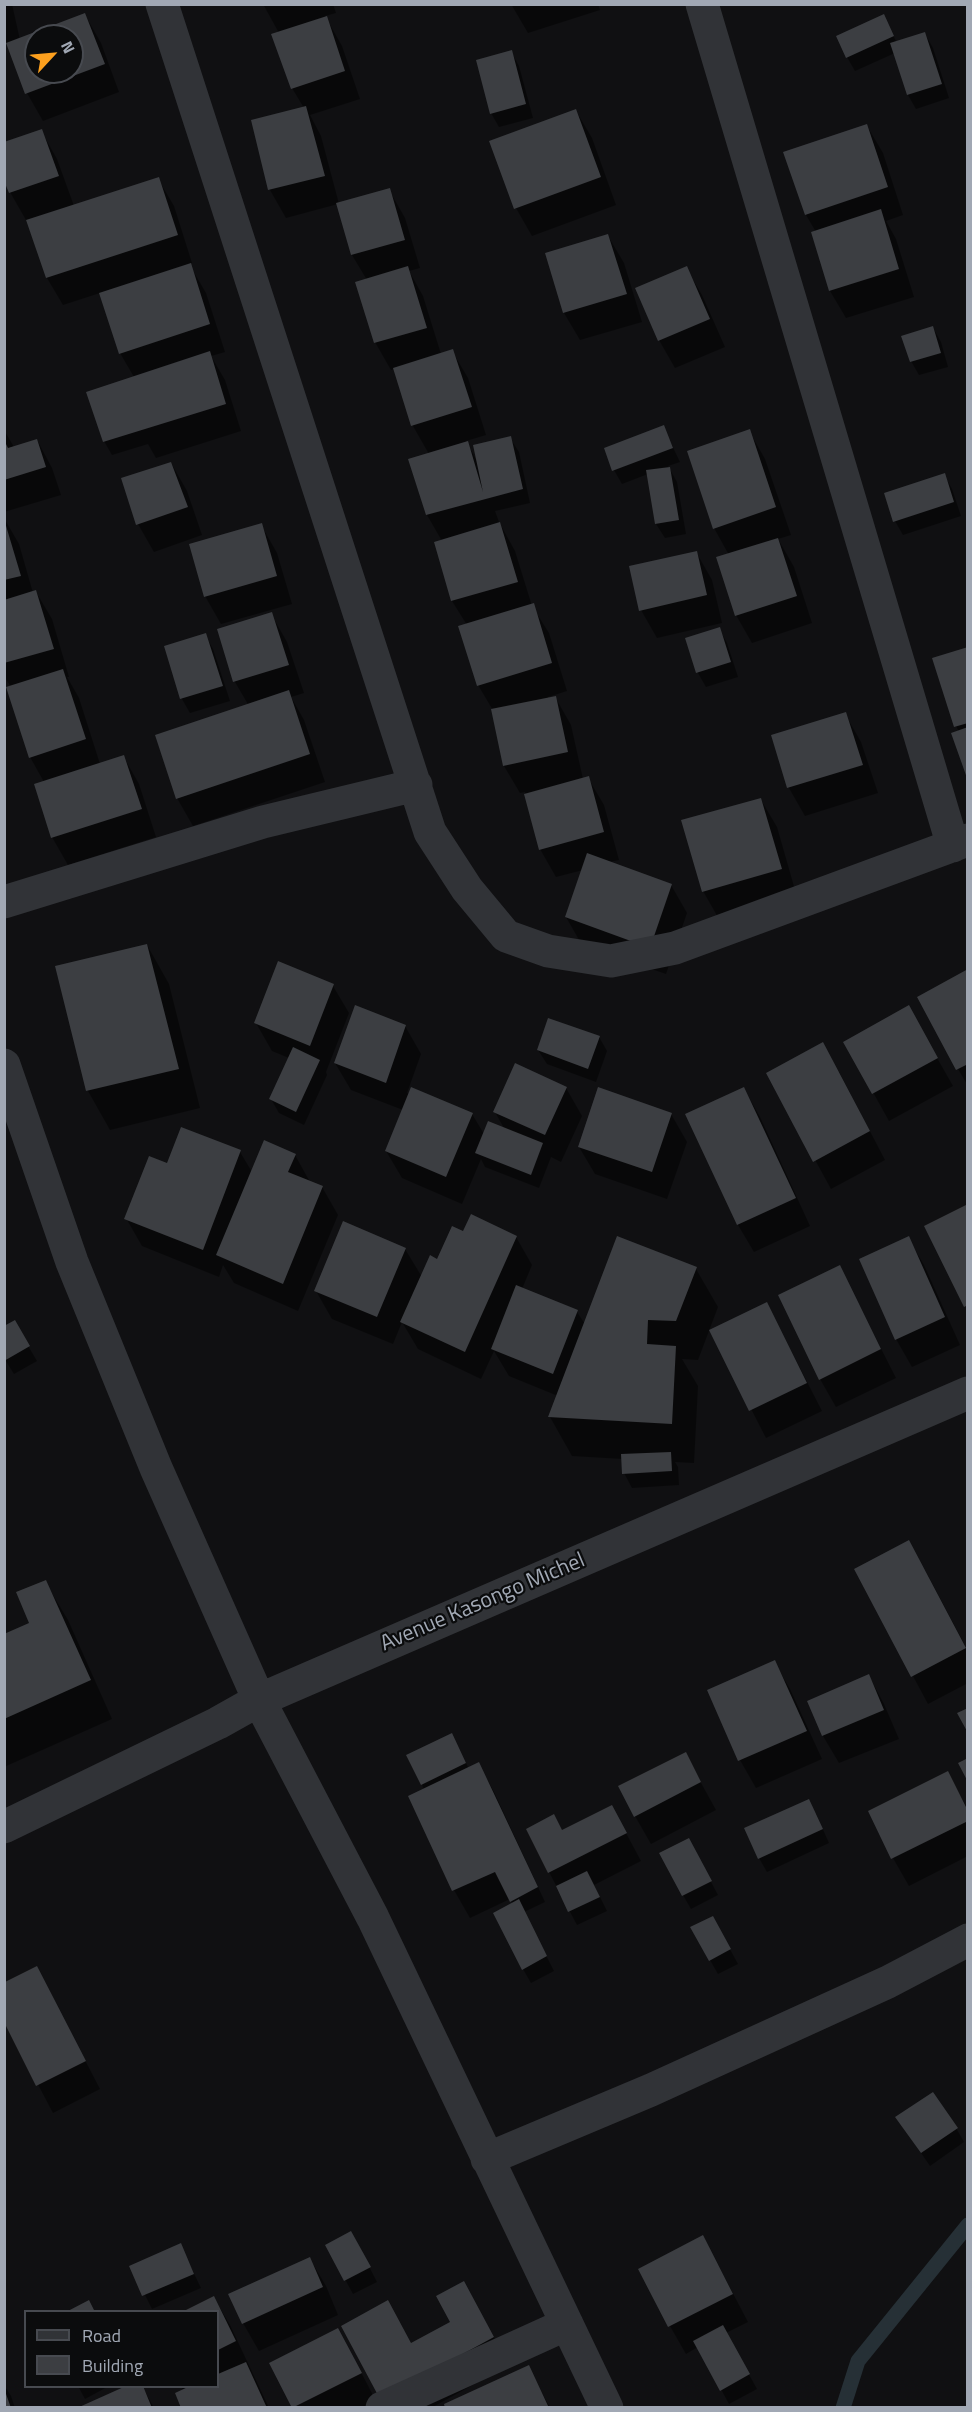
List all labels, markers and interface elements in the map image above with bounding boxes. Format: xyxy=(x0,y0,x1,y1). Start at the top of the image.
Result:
north arrow xyxy=(24,24,84,84)
text: N xyxy=(55,37,82,57)
street label: Avenue Kasongo Michel xyxy=(377,1548,589,1658)
legend xyxy=(24,2310,219,2388)
text: Road xyxy=(82,2322,121,2349)
text: Building xyxy=(82,2352,143,2379)

